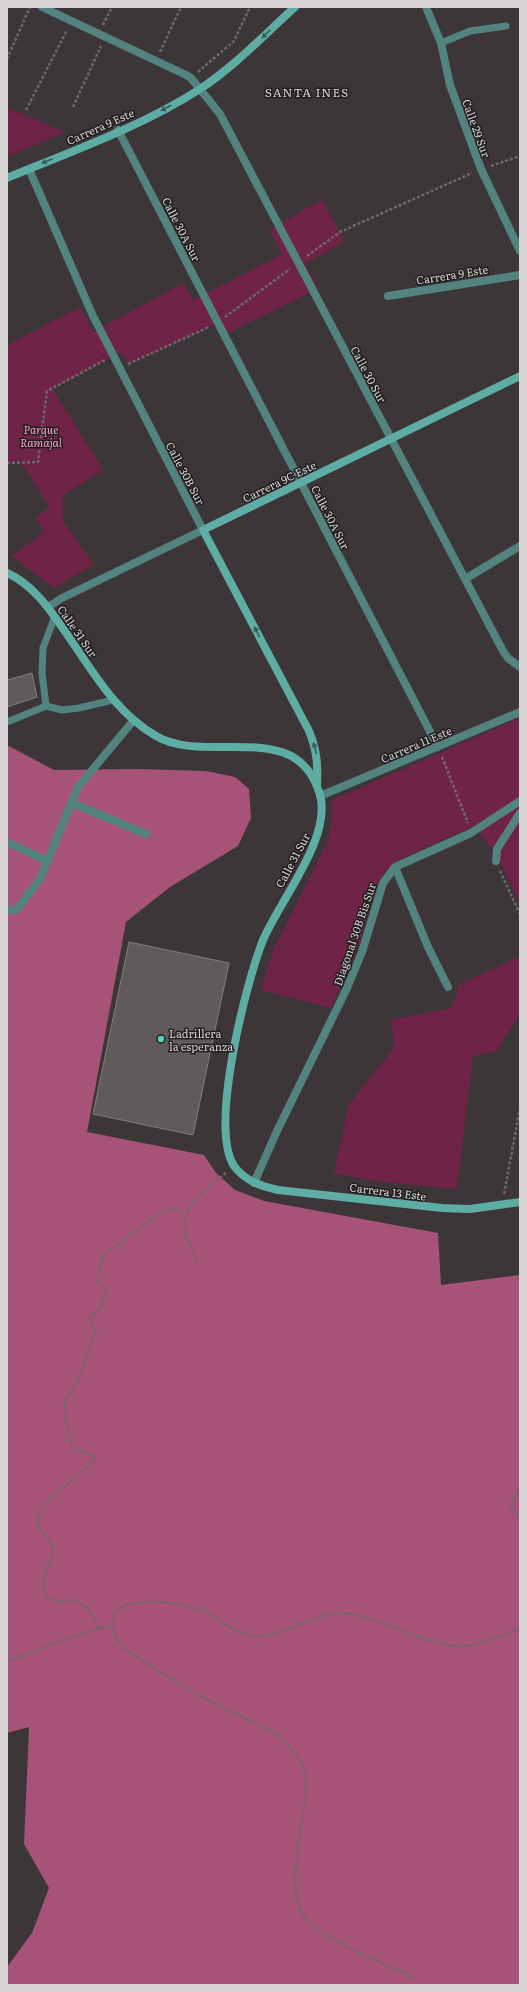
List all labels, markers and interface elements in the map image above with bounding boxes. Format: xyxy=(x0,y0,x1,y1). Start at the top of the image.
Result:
one-way arrow xyxy=(261,29,271,38)
district label: SANTA INES xyxy=(265,83,349,101)
street label: Calle 29 Sur xyxy=(459,97,495,160)
street label: Carrera 9 Este xyxy=(64,104,137,148)
one-way arrow xyxy=(160,104,172,111)
one-way arrow xyxy=(42,158,53,164)
street label: Calle 30A Sur xyxy=(159,194,205,264)
street label: Carrera 9 Este xyxy=(415,260,489,288)
street label: Calle 30 Sur xyxy=(347,343,391,406)
park label: Parque Ramajal xyxy=(20,421,63,450)
street label: Calle 30B Sur xyxy=(163,439,210,508)
street label: Carrera 9C Este xyxy=(239,456,319,506)
street label: Calle 30A Sur xyxy=(308,482,354,552)
street label: Calle 31 Sur xyxy=(54,602,102,661)
one-way arrow xyxy=(254,626,260,638)
street label: Carrera 11 Este xyxy=(378,722,454,766)
one-way arrow xyxy=(312,742,318,754)
street label: Calle 31 Sur xyxy=(271,829,314,890)
street label: Diagonal 30B Bis Sur xyxy=(329,880,379,988)
place label: Ladrillera la esperanza xyxy=(169,1025,233,1054)
marker: Ladrillera la esperanza xyxy=(156,1034,166,1044)
street label: Carrera 13 Este xyxy=(349,1178,428,1204)

